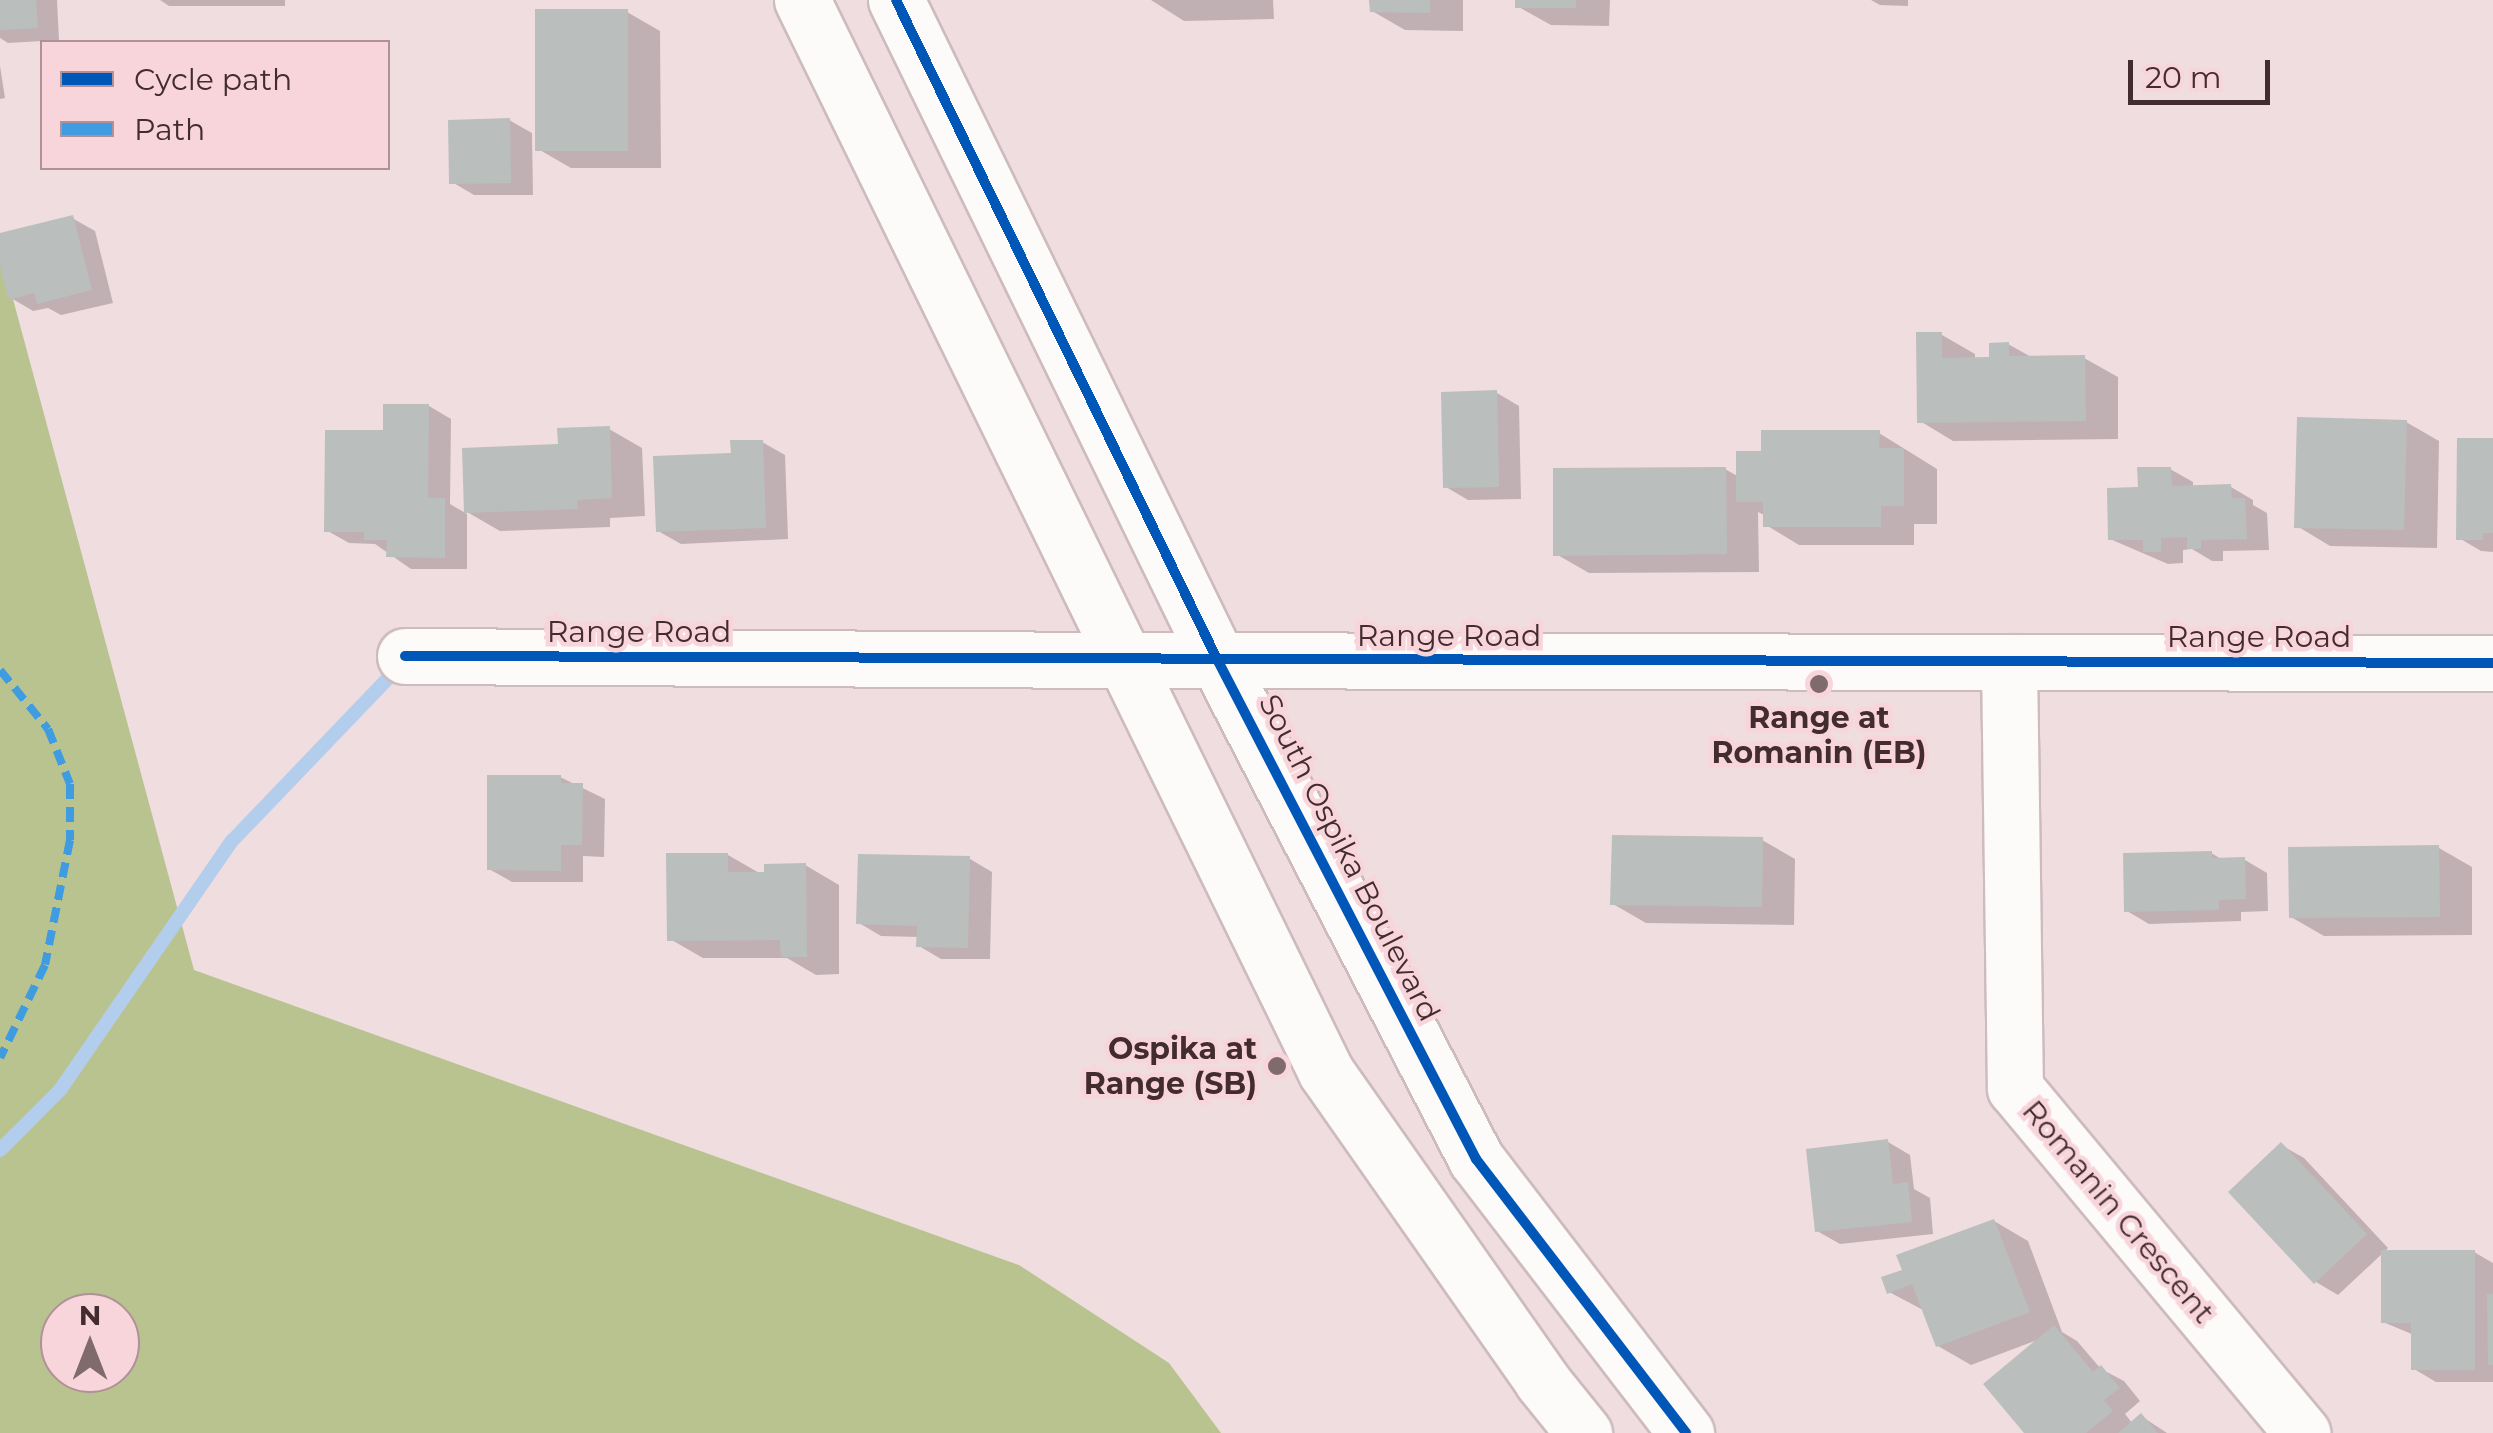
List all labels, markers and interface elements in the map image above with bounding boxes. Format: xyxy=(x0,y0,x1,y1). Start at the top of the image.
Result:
legend xyxy=(40,40,390,170)
scale bar xyxy=(2133,40,2276,102)
text: 20 m xyxy=(2145,59,2222,96)
text: Cycle path xyxy=(134,61,292,98)
text: Path xyxy=(134,111,205,148)
street label: Range Road xyxy=(547,614,731,650)
street label: Range Road xyxy=(1357,618,1541,654)
street label: Range Road xyxy=(2167,619,2351,655)
marker: Range at Romanin (EB) xyxy=(1808,673,1830,695)
street label: South Ospika Boulevard xyxy=(1251,689,1447,1027)
place label: Range at Romanin (EB) xyxy=(1711,700,1927,770)
place label: Ospika at Range (SB) xyxy=(1084,1031,1257,1102)
marker: Ospika at Range (SB) xyxy=(1266,1055,1288,1077)
street label: Romanin Crescent xyxy=(2014,1093,2222,1331)
north arrow xyxy=(40,1293,140,1393)
text: N xyxy=(79,1298,101,1332)

